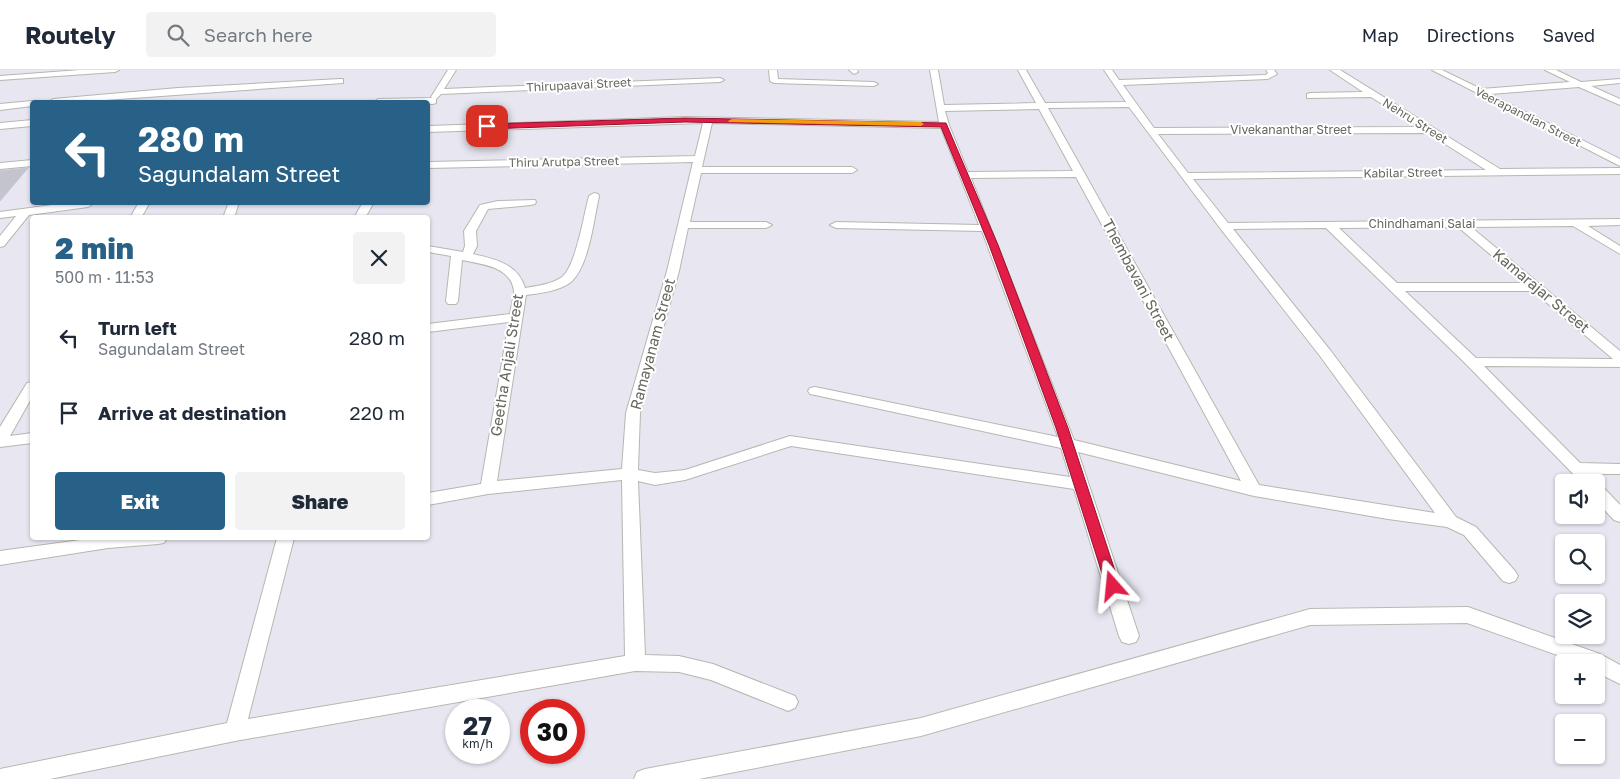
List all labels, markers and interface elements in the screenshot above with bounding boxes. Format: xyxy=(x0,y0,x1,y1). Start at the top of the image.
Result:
search box xyxy=(146,12,496,57)
text: Routely xyxy=(25,20,116,49)
icon: search xyxy=(164,21,192,49)
text: Search here xyxy=(204,23,313,46)
text: Map xyxy=(1362,24,1398,46)
text: Directions xyxy=(1426,24,1514,46)
text: Saved xyxy=(1542,24,1595,46)
street label: Thirupaavai Street xyxy=(526,74,632,95)
street label: Veerapandian Street xyxy=(1473,83,1584,150)
street label: Nehru Street xyxy=(1380,95,1451,147)
pin xyxy=(466,105,508,147)
icon: arrive xyxy=(473,112,501,140)
text: 280 m xyxy=(138,118,244,160)
icon: left xyxy=(55,120,120,185)
street label: Vivekananthar Street xyxy=(1230,122,1352,137)
street label: Thiru Arutpa Street xyxy=(509,153,620,170)
text: Sagundalam Street xyxy=(138,160,340,187)
street label: Kabilar Street xyxy=(1363,164,1443,181)
street label: Thembavani Street xyxy=(1099,215,1179,344)
street label: Chindhamani Salai xyxy=(1369,216,1475,231)
text: 2 min xyxy=(55,230,134,266)
button: close xyxy=(353,232,405,284)
street label: Kamarajar Street xyxy=(1489,244,1594,336)
text: 500 m · 11:53 xyxy=(55,267,154,287)
street label: Ramayanam Street xyxy=(626,276,678,412)
street label: Geetha Anjali Street xyxy=(486,292,526,437)
text: Turn left xyxy=(98,316,177,339)
icon: left xyxy=(55,324,83,352)
text: 280 m xyxy=(349,326,405,349)
text: Sagundalam Street xyxy=(98,339,245,359)
icon: arrive xyxy=(55,399,83,427)
text: Arrive at destination xyxy=(98,401,286,424)
text: 220 m xyxy=(350,401,405,424)
button: Exit xyxy=(55,472,225,530)
button: Share xyxy=(235,472,405,530)
map controls xyxy=(1555,474,1605,764)
button: sound xyxy=(1555,474,1605,524)
button: search xyxy=(1555,534,1605,584)
position arrow xyxy=(1086,559,1138,611)
button: layers xyxy=(1555,594,1605,644)
button: + xyxy=(1555,654,1605,704)
speed limit sign: 30 xyxy=(520,699,585,764)
text: 27 xyxy=(463,710,492,741)
button: − xyxy=(1555,714,1605,764)
text: km/h xyxy=(462,736,493,751)

